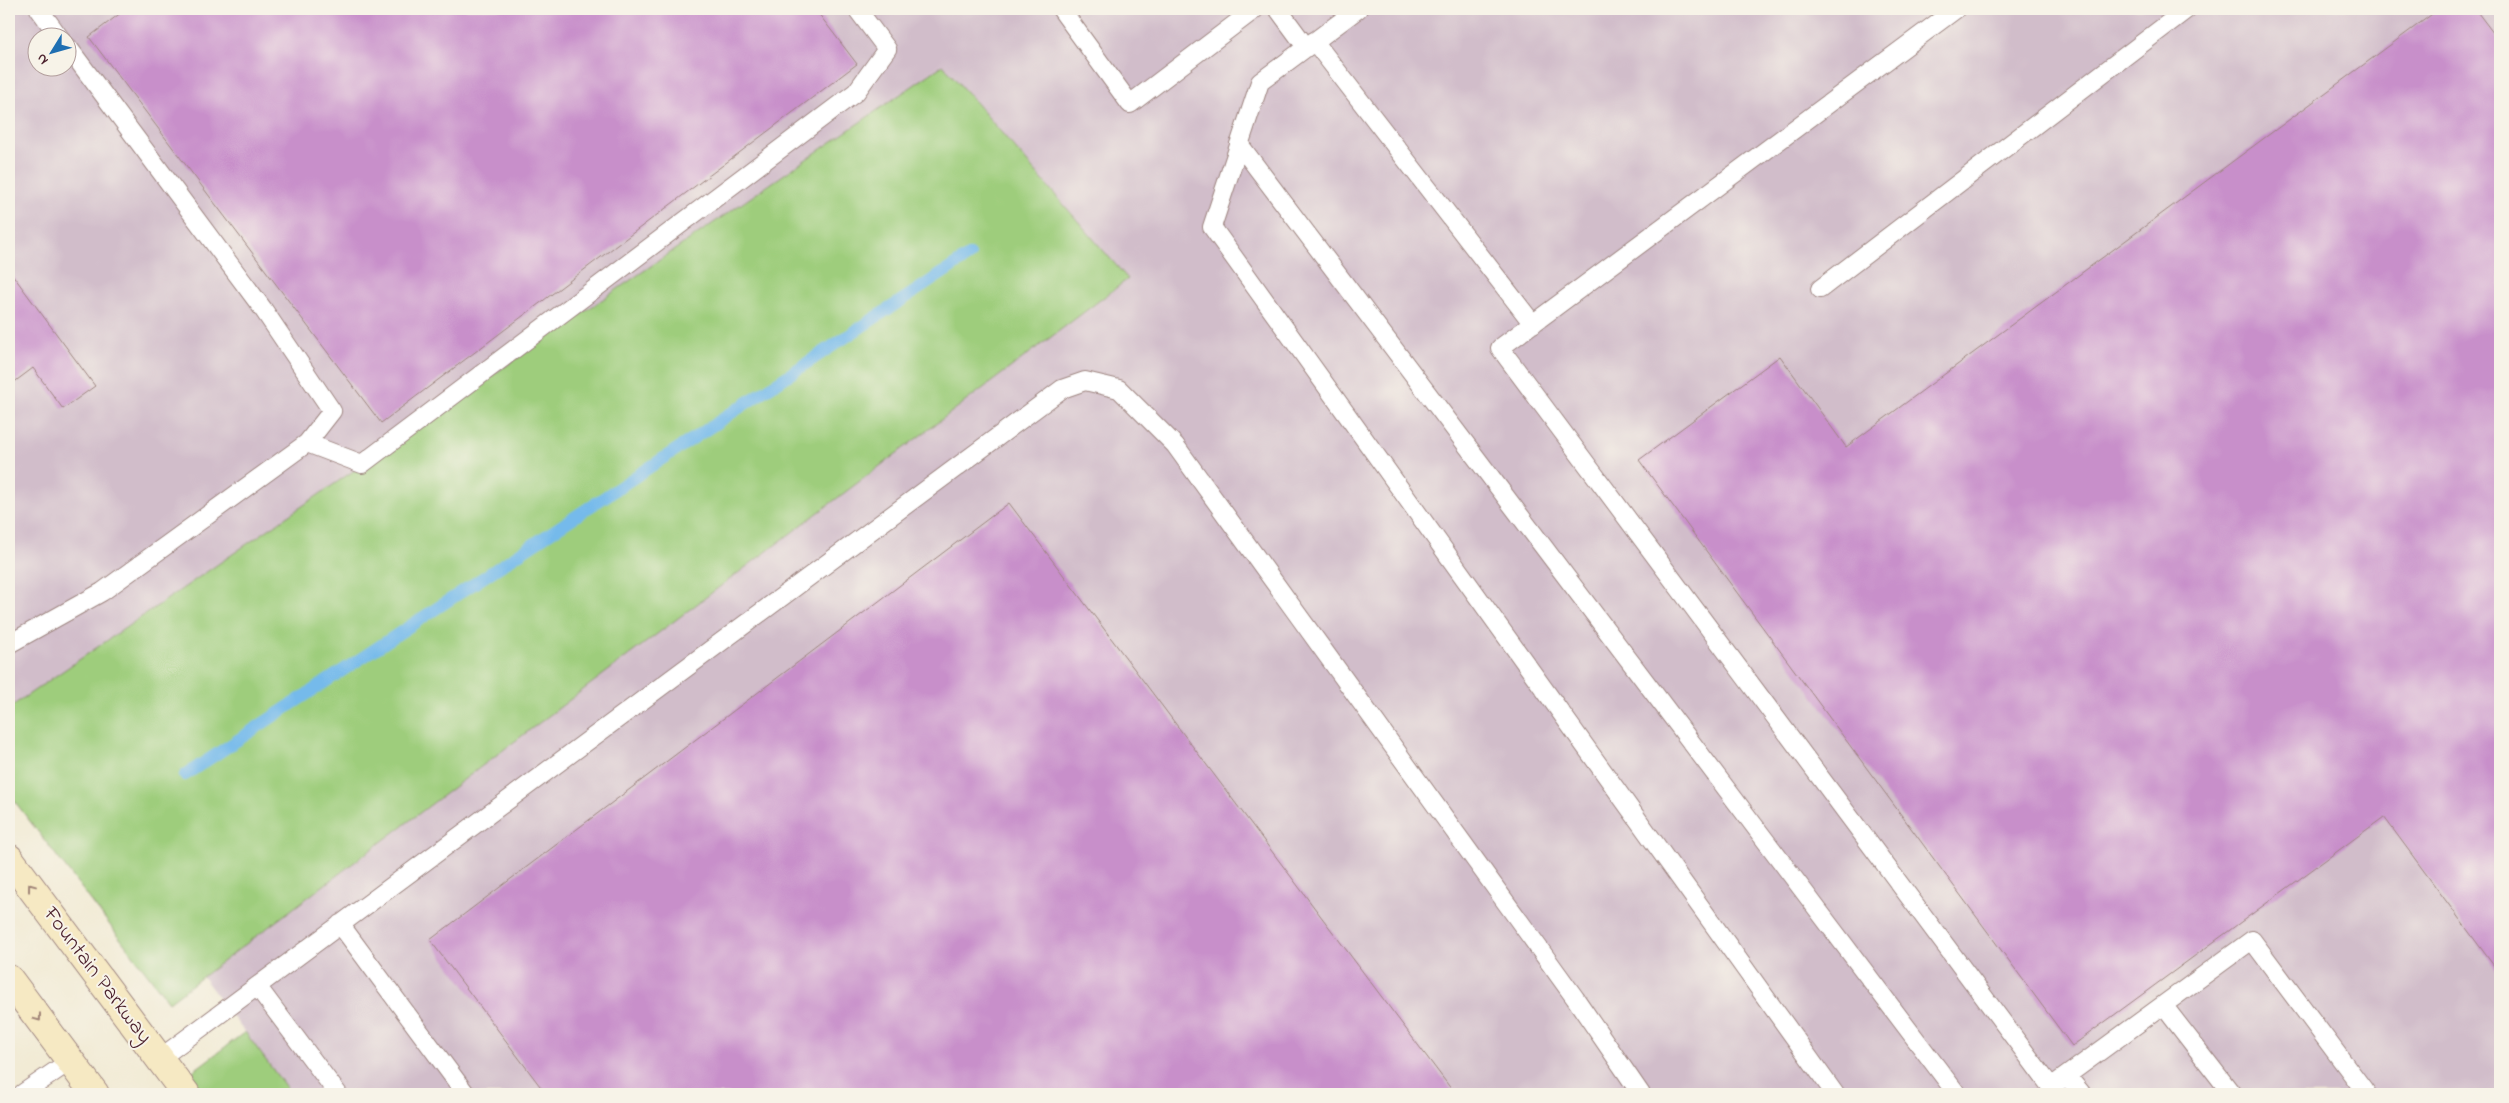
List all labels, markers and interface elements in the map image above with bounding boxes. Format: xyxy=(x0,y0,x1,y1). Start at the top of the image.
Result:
north arrow xyxy=(28,28,78,78)
text: N xyxy=(32,49,54,69)
one-way arrow xyxy=(28,884,36,893)
street label: Fountain Parkway xyxy=(33,900,159,1052)
one-way arrow xyxy=(32,1012,41,1022)

